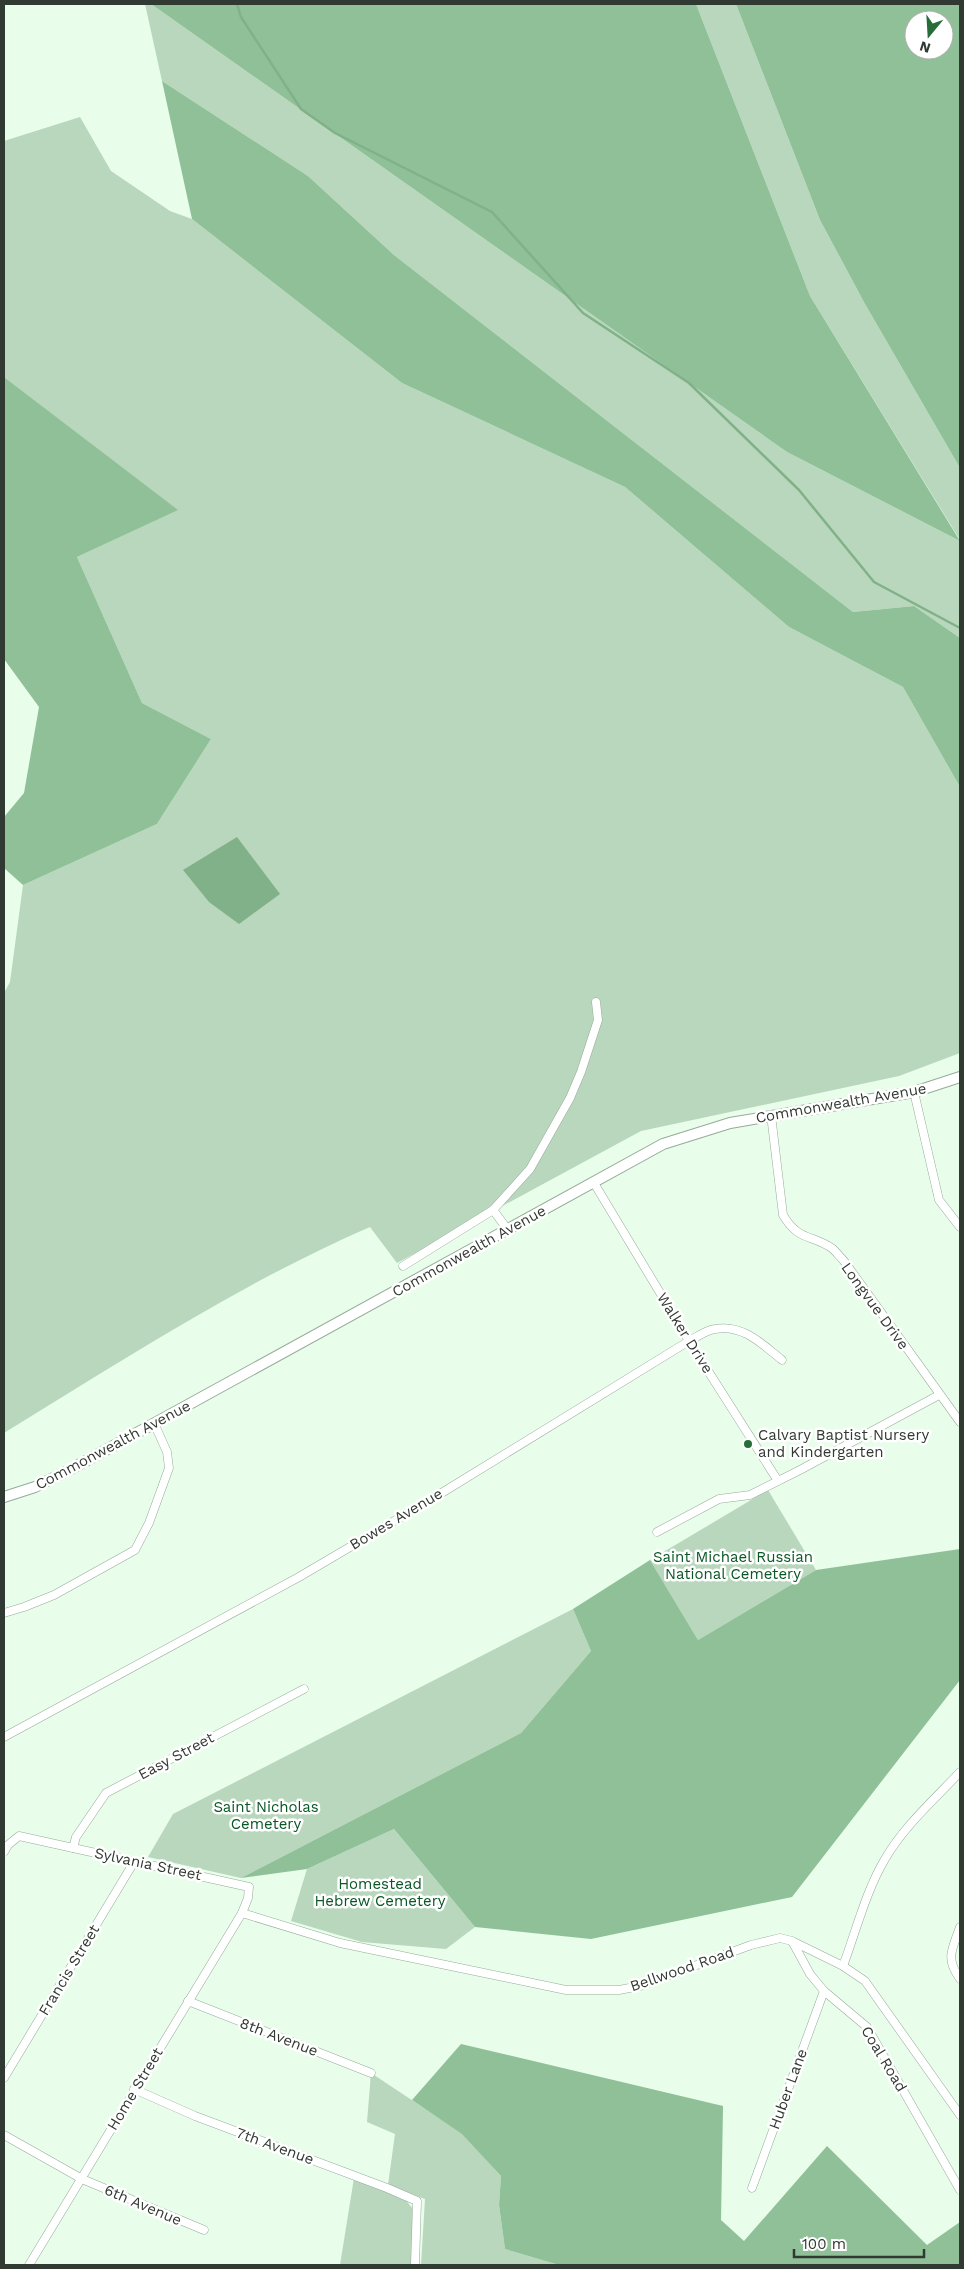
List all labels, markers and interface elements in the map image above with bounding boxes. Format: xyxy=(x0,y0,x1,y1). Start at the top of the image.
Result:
north arrow xyxy=(904,10,954,60)
text: N xyxy=(918,38,932,57)
street label: Commonwealth Avenue xyxy=(754,1079,928,1127)
street label: Commonwealth Avenue xyxy=(389,1201,549,1301)
street label: Longvue Drive xyxy=(837,1259,913,1353)
street label: Walker Drive xyxy=(653,1289,717,1377)
street label: Commonwealth Avenue xyxy=(32,1396,194,1494)
place label: Calvary Baptist Nursery and Kindergarten xyxy=(758,1426,930,1461)
marker: Calvary Baptist Nursery and Kindergarten xyxy=(742,1438,754,1450)
street label: Bowes Avenue xyxy=(346,1484,446,1554)
park label: Saint Michael Russian National Cemetery xyxy=(653,1548,813,1583)
street label: Easy Street xyxy=(135,1728,218,1783)
park label: Saint Nicholas Cemetery xyxy=(213,1798,319,1833)
street label: Sylvania Street xyxy=(93,1844,204,1884)
park label: Homestead Hebrew Cemetery xyxy=(314,1875,446,1910)
street label: Francis Street xyxy=(35,1921,104,2019)
street label: Bellwood Road xyxy=(628,1943,736,1995)
street label: 8th Avenue xyxy=(237,2014,321,2060)
street label: Coal Road xyxy=(857,2023,911,2095)
street label: Home Street xyxy=(103,2044,167,2134)
street label: Huber Lane xyxy=(765,2046,811,2132)
street label: 7th Avenue xyxy=(234,2124,316,2168)
street label: 6th Avenue xyxy=(102,2181,184,2229)
scale bar xyxy=(794,2226,924,2258)
text: 100 m xyxy=(802,2235,846,2253)

